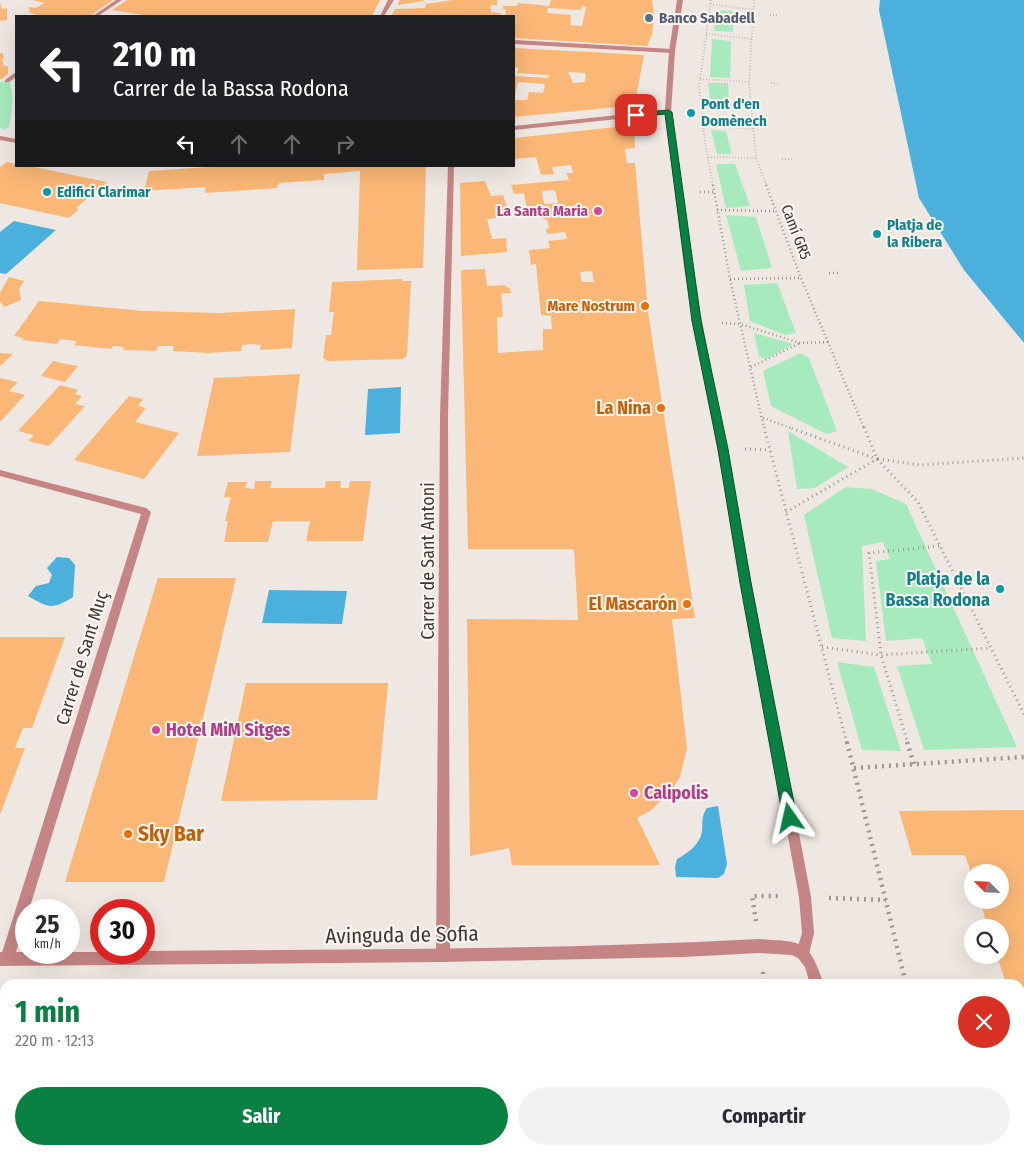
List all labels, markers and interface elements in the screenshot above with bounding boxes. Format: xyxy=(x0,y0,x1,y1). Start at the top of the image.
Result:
place label: Banco Sabadell xyxy=(659,9,756,27)
marker: Banco Sabadell xyxy=(643,12,655,24)
text: 210 m xyxy=(113,33,197,75)
icon: left xyxy=(30,35,95,100)
text: Carrer de la Bassa Rodona xyxy=(113,75,349,102)
pin xyxy=(615,94,657,136)
place label: Pont d'en Domènech xyxy=(701,95,767,130)
icon: arrive xyxy=(622,101,650,129)
marker: Pont d'en Domènech xyxy=(685,107,697,119)
icon: left xyxy=(172,130,200,158)
icon: ahead xyxy=(225,130,253,158)
icon: ahead xyxy=(278,130,306,158)
icon: right xyxy=(331,130,359,158)
place label: Edifici Clarimar xyxy=(57,183,151,201)
marker: Edifici Clarimar xyxy=(41,186,53,198)
place label: La Santa Maria xyxy=(497,202,589,220)
street label: Camí GR5 xyxy=(777,202,815,262)
marker: La Santa Maria xyxy=(592,205,604,217)
place label: Platja de la Ribera xyxy=(887,216,943,251)
marker: Platja de la Ribera xyxy=(871,228,883,240)
place label: Mare Nostrum xyxy=(547,297,635,315)
marker: Mare Nostrum xyxy=(639,300,651,312)
place label: La Nina xyxy=(596,397,651,419)
marker: La Nina xyxy=(655,402,667,414)
street label: Carrer de Sant Antoni xyxy=(417,482,439,640)
place label: Platja de la Bassa Rodona xyxy=(886,568,990,611)
marker: Platja de la Bassa Rodona xyxy=(994,583,1006,595)
street label: Carrer de Sant Muç xyxy=(51,588,113,728)
place label: El Mascarón xyxy=(589,593,677,615)
marker: El Mascarón xyxy=(681,598,693,610)
place label: Hotel MiM Sitges xyxy=(166,719,290,741)
marker: Hotel MiM Sitges xyxy=(150,724,162,736)
place label: Calipolis xyxy=(644,782,709,804)
marker: Calipolis xyxy=(628,787,640,799)
position arrow xyxy=(763,791,815,843)
place label: Sky Bar xyxy=(138,821,204,847)
marker: Sky Bar xyxy=(122,828,134,840)
north arrow xyxy=(964,864,1009,909)
map controls xyxy=(964,864,1009,964)
speed limit sign: 30 xyxy=(90,899,155,964)
text: 25 xyxy=(36,910,59,940)
button: search xyxy=(964,919,1009,964)
street label: Avinguda de Sofia xyxy=(325,921,479,949)
text: km/h xyxy=(34,937,61,951)
text: 1 min xyxy=(15,994,80,1030)
button: close xyxy=(958,996,1010,1048)
text: 220 m · 12:13 xyxy=(15,1031,94,1050)
button: Salir xyxy=(15,1087,508,1145)
button: Compartir xyxy=(518,1087,1010,1145)

